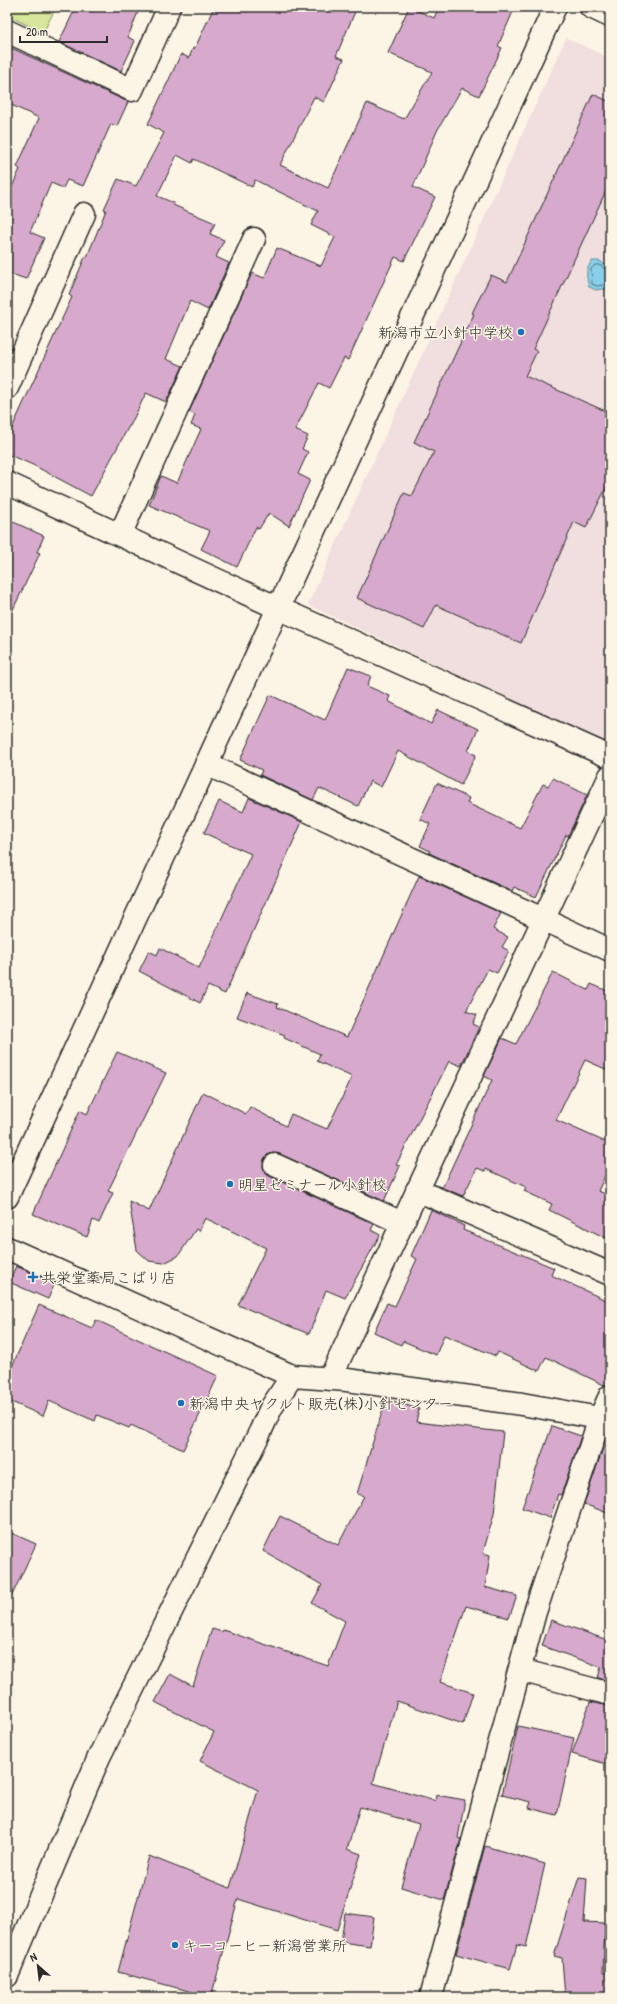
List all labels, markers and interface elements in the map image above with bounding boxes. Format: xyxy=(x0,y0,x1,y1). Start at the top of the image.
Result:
scale bar xyxy=(20,18,107,44)
text: 20 m xyxy=(26,23,48,40)
place label: 新潟市立小針中学校 xyxy=(378,322,513,343)
marker: 新潟市立小針中学校 xyxy=(516,327,526,337)
place label: 明星ゼミナール小針校 xyxy=(238,1174,387,1195)
marker: 明星ゼミナール小針校 xyxy=(225,1179,235,1189)
place label: 共栄堂薬局こばり店 xyxy=(41,1267,176,1288)
marker: 共栄堂薬局こばり店 xyxy=(28,1272,38,1282)
place label: 新潟中央ヤクルト販売(株)小針センター xyxy=(189,1393,453,1414)
marker: 新潟中央ヤクルト販売(株)小針センター xyxy=(176,1398,186,1408)
place label: キーコーヒー新潟営業所 xyxy=(183,1935,347,1956)
marker: キーコーヒー新潟営業所 xyxy=(170,1940,180,1950)
north arrow xyxy=(18,1946,58,1986)
text: N xyxy=(27,1950,39,1965)

